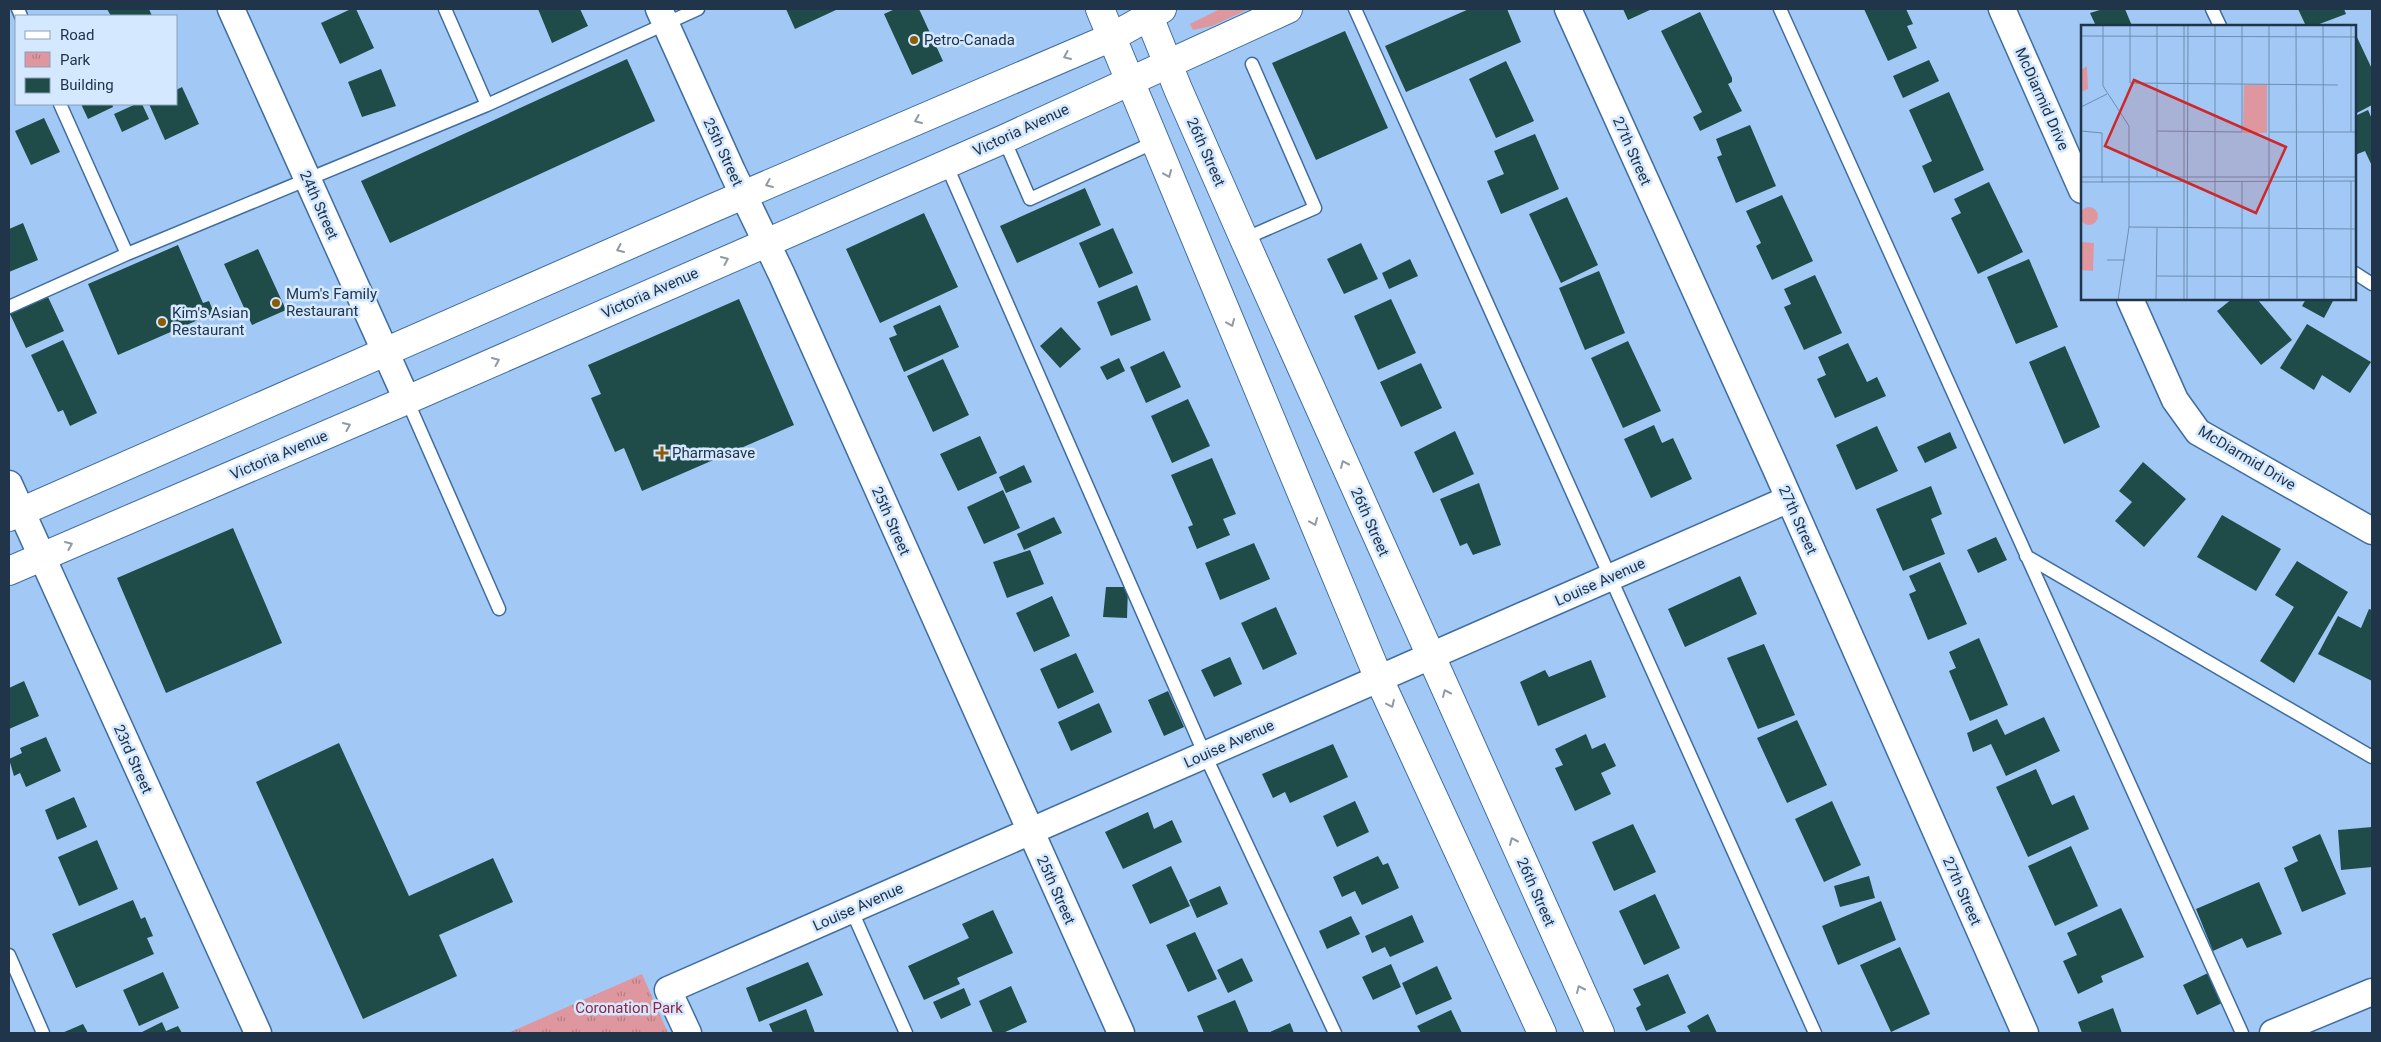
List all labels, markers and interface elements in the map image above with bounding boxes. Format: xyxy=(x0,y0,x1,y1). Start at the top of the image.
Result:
legend xyxy=(15,15,178,105)
inset map xyxy=(2081,25,2356,300)
text: Road xyxy=(60,26,94,44)
place label: Petro-Canada xyxy=(924,31,1015,49)
marker: Petro-Canada xyxy=(908,34,920,46)
street label: McDiarmid Drive xyxy=(2011,45,2073,153)
one-way arrow xyxy=(1063,49,1072,60)
text: Park xyxy=(60,51,91,69)
text: Building xyxy=(60,76,114,94)
street label: Victoria Avenue xyxy=(970,100,1072,160)
one-way arrow xyxy=(914,114,923,125)
street label: 27th Street xyxy=(1609,114,1655,188)
street label: 25th Street xyxy=(699,115,747,189)
street label: 26th Street xyxy=(1183,115,1229,189)
street label: 24th Street xyxy=(296,168,342,242)
one-way arrow xyxy=(1162,169,1172,177)
one-way arrow xyxy=(765,178,774,189)
one-way arrow xyxy=(616,243,625,254)
one-way arrow xyxy=(720,255,729,266)
street label: Victoria Avenue xyxy=(599,264,701,322)
place label: Mum's Family Restaurant xyxy=(286,285,377,320)
marker: Mum's Family Restaurant xyxy=(270,297,282,309)
place label: Kim's Asian Restaurant xyxy=(172,304,249,339)
marker: Kim's Asian Restaurant xyxy=(156,316,168,328)
one-way arrow xyxy=(1225,319,1235,327)
one-way arrow xyxy=(491,356,500,367)
one-way arrow xyxy=(342,421,351,432)
street label: McDiarmid Drive xyxy=(2195,422,2299,494)
street label: Victoria Avenue xyxy=(228,426,330,484)
place label: Pharmasave xyxy=(672,444,755,462)
marker: Pharmasave xyxy=(656,447,668,459)
one-way arrow xyxy=(1340,460,1351,469)
street label: 27th Street xyxy=(1775,483,1821,557)
street label: 25th Street xyxy=(868,484,914,558)
street label: 26th Street xyxy=(1347,485,1393,559)
one-way arrow xyxy=(1307,517,1318,526)
one-way arrow xyxy=(65,541,73,551)
street label: Louise Avenue xyxy=(1552,554,1648,610)
one-way arrow xyxy=(1443,689,1453,698)
one-way arrow xyxy=(1384,699,1395,708)
street label: Louise Avenue xyxy=(1181,716,1277,772)
street label: 23rd Street xyxy=(110,722,156,796)
one-way arrow xyxy=(1509,837,1519,846)
street label: 25th Street xyxy=(1033,853,1079,927)
street label: 27th Street xyxy=(1939,854,1985,928)
street label: 26th Street xyxy=(1513,855,1559,929)
street label: Louise Avenue xyxy=(810,879,906,935)
one-way arrow xyxy=(1575,985,1586,994)
park label: Coronation Park xyxy=(575,999,683,1017)

